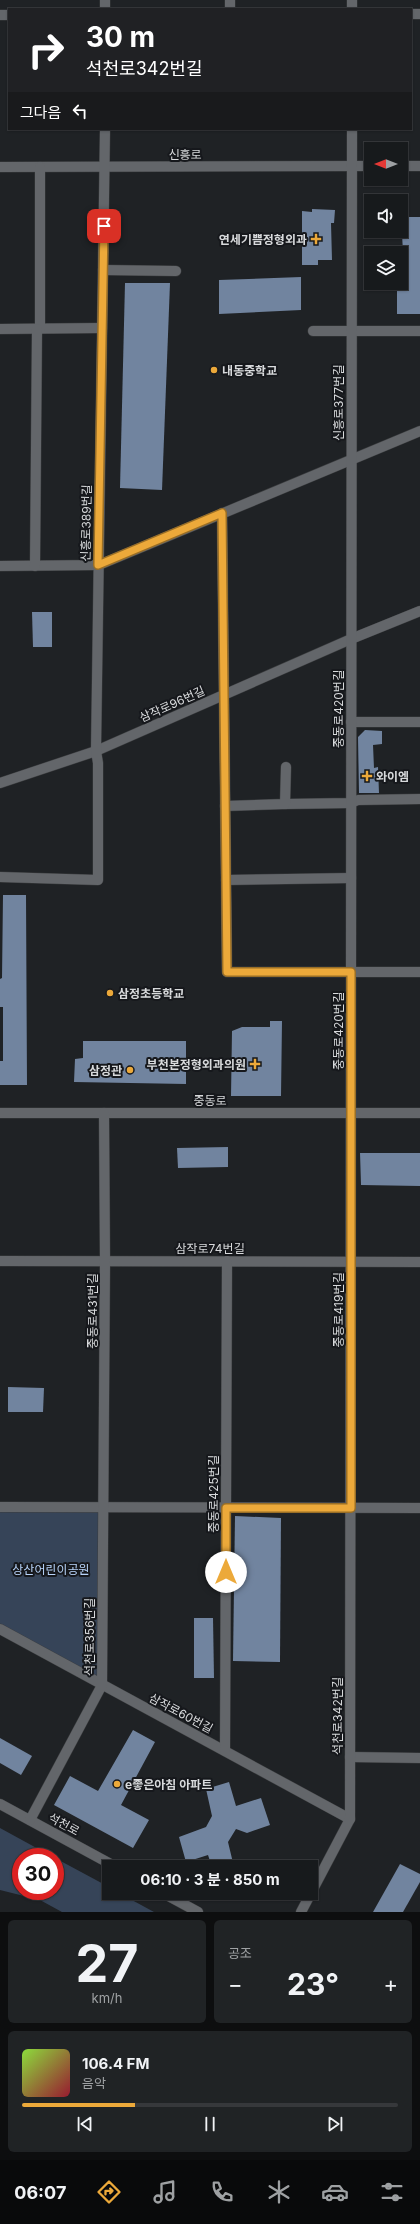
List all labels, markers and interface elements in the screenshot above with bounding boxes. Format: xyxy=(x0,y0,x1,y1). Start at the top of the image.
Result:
text: 30 m xyxy=(86,20,155,54)
icon: right xyxy=(20,24,72,76)
text: 석천로342번길 xyxy=(86,58,203,79)
icon: left xyxy=(69,100,91,122)
text: 그다음 xyxy=(20,103,61,122)
north arrow xyxy=(364,142,408,186)
map controls xyxy=(364,142,408,290)
street label: 신흥로 xyxy=(168,147,202,162)
button: sound xyxy=(364,194,408,238)
pin xyxy=(87,209,121,243)
icon: arrive xyxy=(93,215,115,237)
place label: 연세기쁨정형외과 xyxy=(219,232,307,247)
marker: 연세기쁨정형외과 xyxy=(310,233,322,245)
button: layers xyxy=(364,246,408,290)
place label: 내동중학교 xyxy=(222,363,277,378)
marker: 내동중학교 xyxy=(209,365,219,375)
street label: 신흥로377번길 xyxy=(331,365,346,441)
street label: 신흥로389번길 xyxy=(78,484,94,562)
street label: 중동로420번길 xyxy=(331,670,346,748)
street label: 삼작로96번길 xyxy=(137,683,207,725)
place label: 와이엠 xyxy=(376,769,409,784)
marker: 와이엠 xyxy=(361,770,373,782)
place label: 삼정초등학교 xyxy=(118,986,184,1001)
marker: 삼정초등학교 xyxy=(105,988,115,998)
street label: 중동로420번길 xyxy=(331,992,346,1070)
place label: 부천본정형외과의원 xyxy=(147,1057,246,1072)
marker: 부천본정형외과의원 xyxy=(249,1058,261,1070)
place label: 삼정관 xyxy=(89,1063,122,1078)
marker: 삼정관 xyxy=(125,1065,135,1075)
street label: 중동로 xyxy=(193,1093,227,1108)
street label: 삼작로74번길 xyxy=(175,1241,245,1256)
street label: 중동로419번길 xyxy=(331,1272,346,1348)
street label: 중동로431번길 xyxy=(85,1273,100,1349)
street label: 중동로425번길 xyxy=(206,1455,221,1533)
position arrow xyxy=(205,1551,247,1593)
park label: 상산어린이공원 xyxy=(12,1562,90,1577)
street label: 석천로356번길 xyxy=(82,1598,97,1676)
street label: 석천로342번길 xyxy=(330,1677,345,1755)
street label: 삼작로60번길 xyxy=(146,1690,216,1736)
place label: e좋은아침 아파트 xyxy=(125,1777,212,1792)
marker: e좋은아침 아파트 xyxy=(112,1779,122,1789)
street label: 석천로 xyxy=(46,1809,82,1839)
speed limit sign: 30 xyxy=(12,1848,64,1900)
text: 06:10 · 3 분 · 850 m xyxy=(140,1870,280,1889)
text: 27 xyxy=(76,1932,139,1995)
text: 공조 xyxy=(228,1945,252,1961)
text: 23° xyxy=(287,1966,339,2002)
text: − xyxy=(228,1971,243,1997)
text: + xyxy=(383,1971,398,1997)
text: km/h xyxy=(92,1990,122,2006)
text: 106.4 FM xyxy=(82,2054,149,2073)
text: 음악 xyxy=(82,2075,106,2091)
icon: previous xyxy=(74,2113,96,2135)
icon: pause xyxy=(199,2113,221,2135)
icon: next xyxy=(324,2113,346,2135)
icon: directions xyxy=(95,2178,123,2206)
icon: music xyxy=(151,2178,179,2206)
icon: phone xyxy=(208,2178,236,2206)
icon: climate xyxy=(265,2178,293,2206)
icon: car xyxy=(321,2178,349,2206)
icon: filters xyxy=(378,2178,406,2206)
text: 06:07 xyxy=(14,2182,66,2203)

